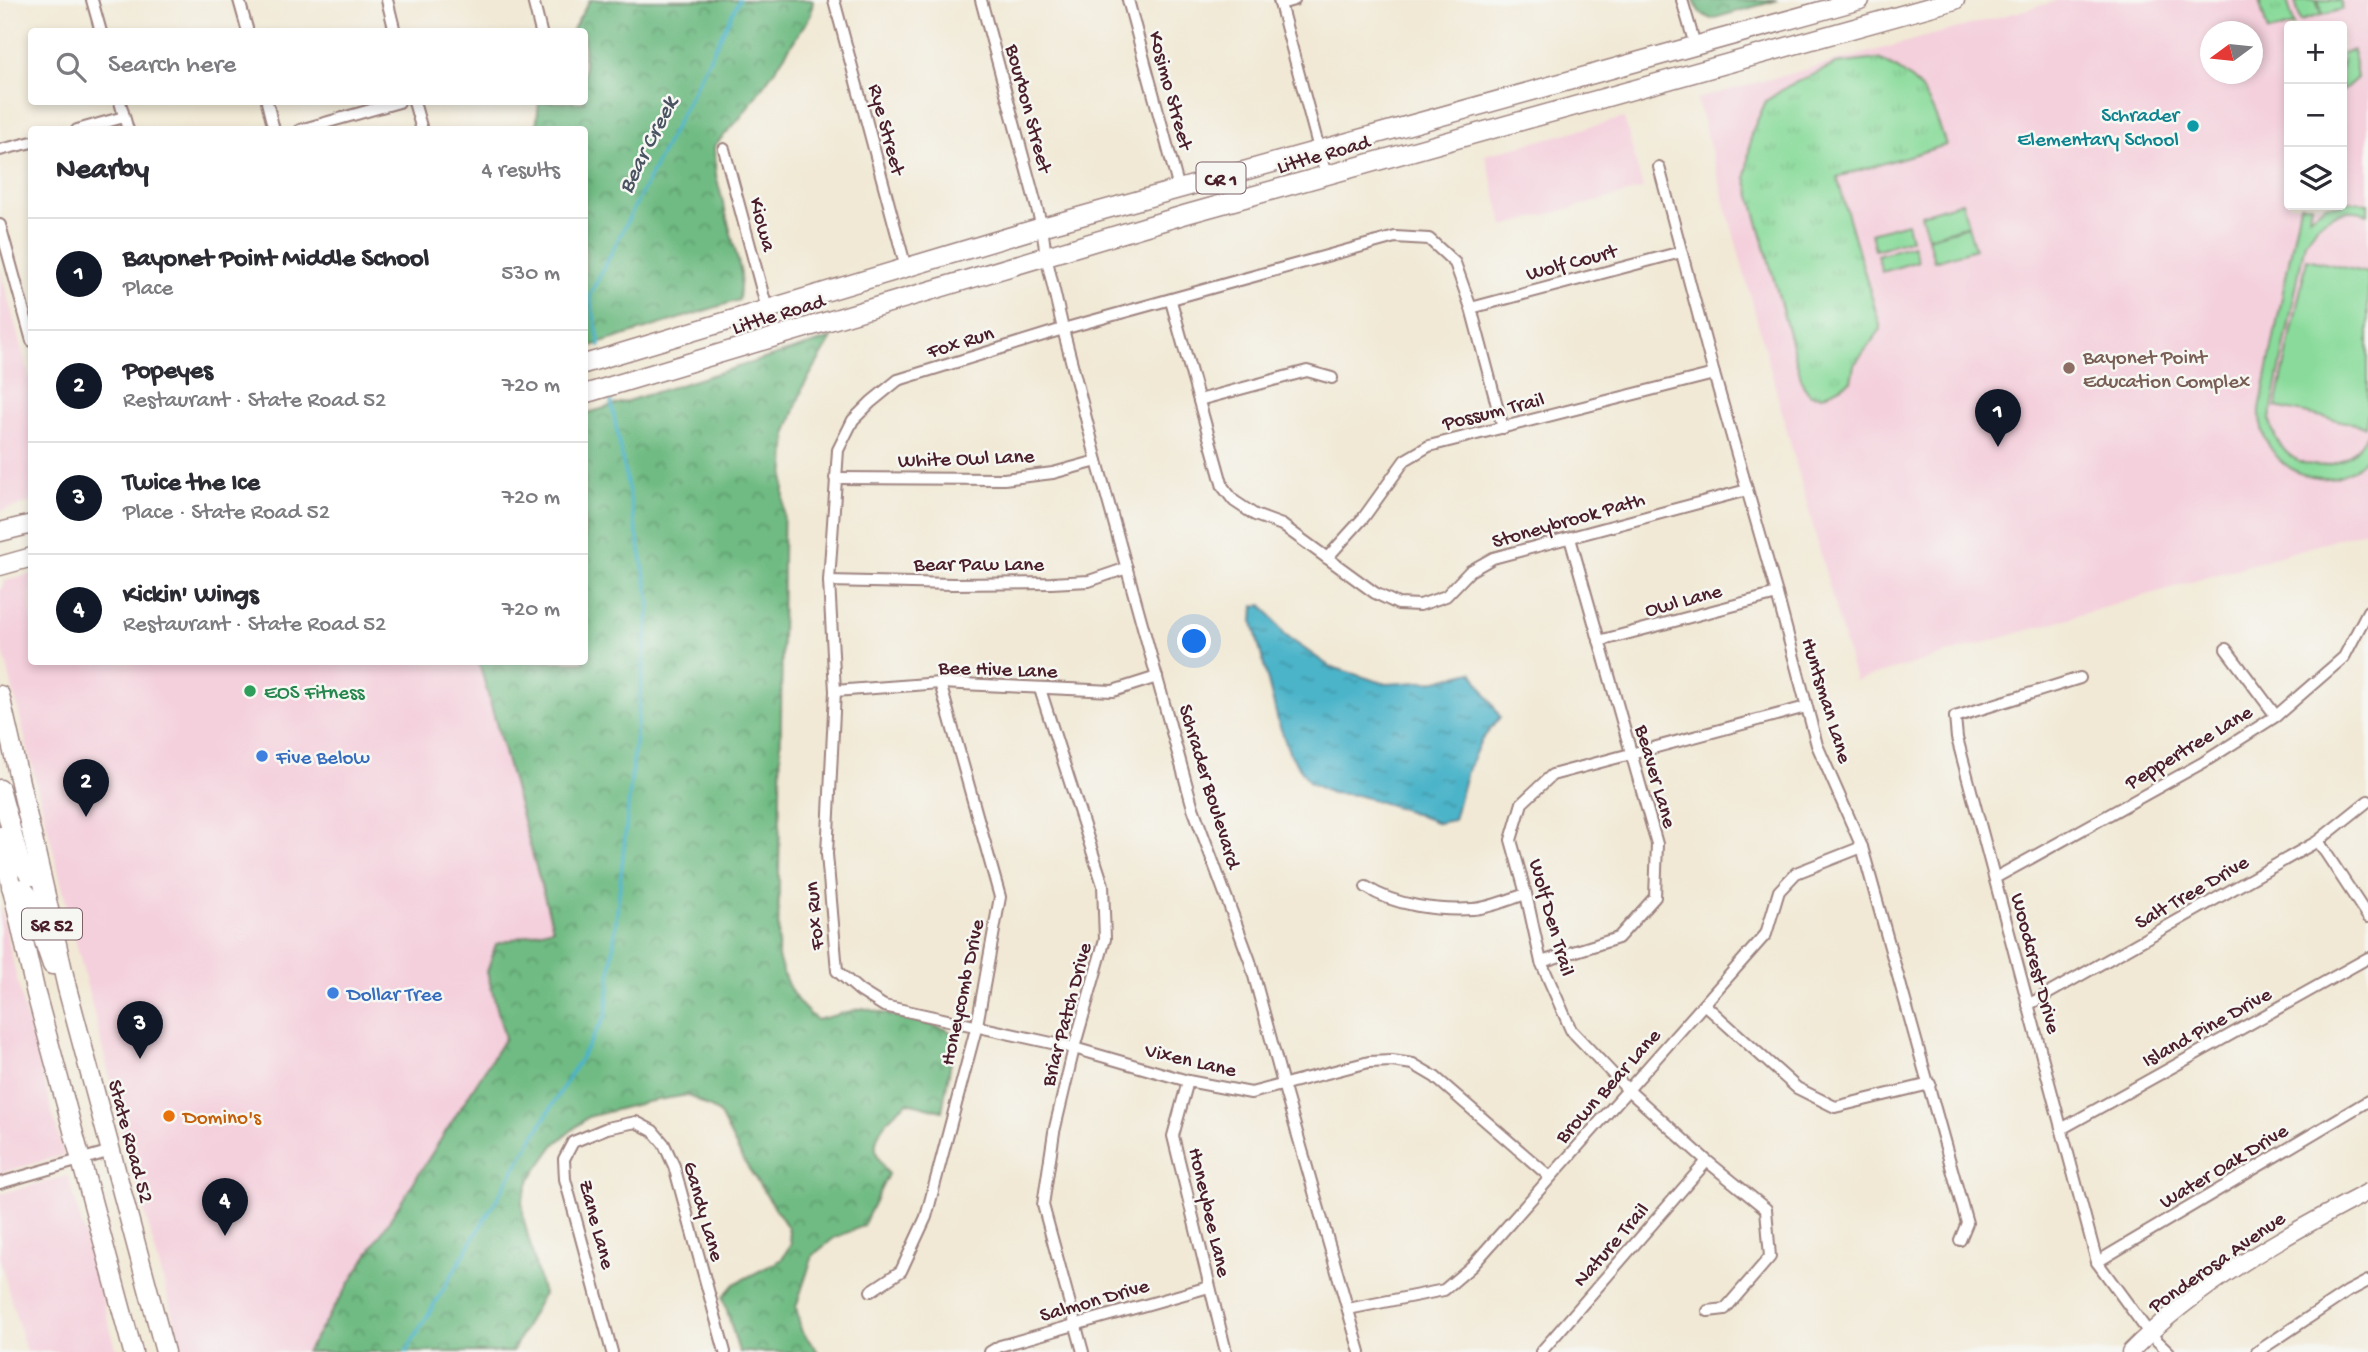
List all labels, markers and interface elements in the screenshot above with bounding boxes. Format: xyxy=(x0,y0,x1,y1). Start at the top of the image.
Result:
north arrow xyxy=(2200,21,2263,84)
map controls xyxy=(2284,21,2347,210)
button: + xyxy=(2284,21,2347,84)
search box xyxy=(28,28,588,105)
street label: Kosimo Street xyxy=(1141,29,1197,155)
street label: Bourbon Street xyxy=(997,41,1056,178)
icon: search xyxy=(52,48,90,86)
text: Search here xyxy=(108,51,236,82)
street label: Rye Street xyxy=(860,82,909,180)
button: − xyxy=(2284,84,2347,147)
water label: Bear Creek xyxy=(613,90,686,198)
place label: Schrader Elementary School xyxy=(2017,105,2181,154)
marker: Schrader Elementary School xyxy=(2185,118,2201,134)
street label: Little Road xyxy=(1275,131,1375,182)
button: layers xyxy=(2284,147,2347,210)
text: Nearby xyxy=(56,154,149,189)
text: 4 results xyxy=(481,158,560,185)
road number: CR 1 xyxy=(1196,162,1246,194)
street label: Kiowa xyxy=(741,195,780,256)
street label: Wolf Court xyxy=(1524,240,1622,288)
text: Bayonet Point Middle School xyxy=(123,245,429,276)
text: 1 xyxy=(74,261,84,288)
text: 530 m xyxy=(501,261,560,288)
text: Place xyxy=(123,276,173,303)
street label: Little Road xyxy=(730,290,830,342)
street label: Fox Run xyxy=(924,322,997,367)
place label: Bayonet Point Education Complex xyxy=(2082,347,2250,396)
text: Popeyes xyxy=(123,357,213,388)
marker: Bayonet Point Education Complex xyxy=(2061,360,2077,376)
text: 2 xyxy=(73,373,85,400)
text: 720 m xyxy=(502,373,560,400)
text: Restaurant · State Road 52 xyxy=(123,388,386,415)
street label: Possum Trail xyxy=(1439,389,1547,438)
pin: 1 xyxy=(1975,389,2021,447)
street label: White Owl Lane xyxy=(897,446,1036,475)
text: Twice the Ice xyxy=(123,469,260,500)
text: 3 xyxy=(73,485,85,512)
text: 720 m xyxy=(502,485,560,512)
street label: Stoneybrook Path xyxy=(1490,489,1648,556)
text: Place · State Road 52 xyxy=(123,500,330,527)
street label: Bear Paw Lane xyxy=(913,554,1045,579)
street label: Owl Lane xyxy=(1643,580,1726,625)
text: Kickin' Wings xyxy=(123,581,259,612)
text: 4 xyxy=(74,597,84,624)
text: 720 m xyxy=(502,597,560,624)
text: Restaurant · State Road 52 xyxy=(123,612,386,639)
your location xyxy=(1177,624,1211,658)
street label: Huntsman Lane xyxy=(1794,635,1856,768)
street label: Bee Hive Lane xyxy=(937,657,1059,686)
place label: EOS Fitness xyxy=(264,682,366,707)
marker: EOS Fitness xyxy=(242,683,258,699)
street label: Peppertree Lane xyxy=(2121,701,2259,797)
street label: Schrader Boulevard xyxy=(1171,702,1245,874)
street label: Beaver Lane xyxy=(1627,722,1681,832)
place label: Five Below xyxy=(275,747,370,772)
marker: Five Below xyxy=(254,748,270,764)
pin: 2 xyxy=(63,759,109,817)
street label: Salt Tree Drive xyxy=(2131,851,2255,937)
street label: Wolf Den Trail xyxy=(1521,857,1578,979)
street label: Fox Run xyxy=(801,880,832,952)
street label: Woodcrest Drive xyxy=(2003,891,2065,1038)
road number: SR 52 xyxy=(22,908,82,940)
street label: Honeycomb Drive xyxy=(937,916,992,1068)
street label: Briar Patch Drive xyxy=(1037,939,1100,1090)
street label: Island Pine Drive xyxy=(2139,983,2278,1075)
place label: Dollar Tree xyxy=(345,984,443,1009)
marker: Dollar Tree xyxy=(325,985,341,1001)
pin: 3 xyxy=(117,1001,163,1059)
street label: Brown Bear Lane xyxy=(1551,1024,1669,1151)
street label: Vixen Lane xyxy=(1141,1040,1240,1085)
street label: State Road 52 xyxy=(100,1078,157,1206)
place label: Domino's xyxy=(181,1107,262,1132)
marker: Domino's xyxy=(161,1108,177,1124)
street label: Water Oak Drive xyxy=(2156,1119,2295,1216)
street label: Honeybee Lane xyxy=(1181,1146,1235,1281)
street label: Gandy Lane xyxy=(675,1159,728,1266)
pin: 4 xyxy=(202,1178,248,1236)
street label: Zane Lane xyxy=(571,1178,619,1273)
street label: Nature Trail xyxy=(1569,1199,1656,1294)
street label: Ponderosa Avenue xyxy=(2144,1207,2292,1321)
street label: Salmon Drive xyxy=(1037,1275,1154,1330)

